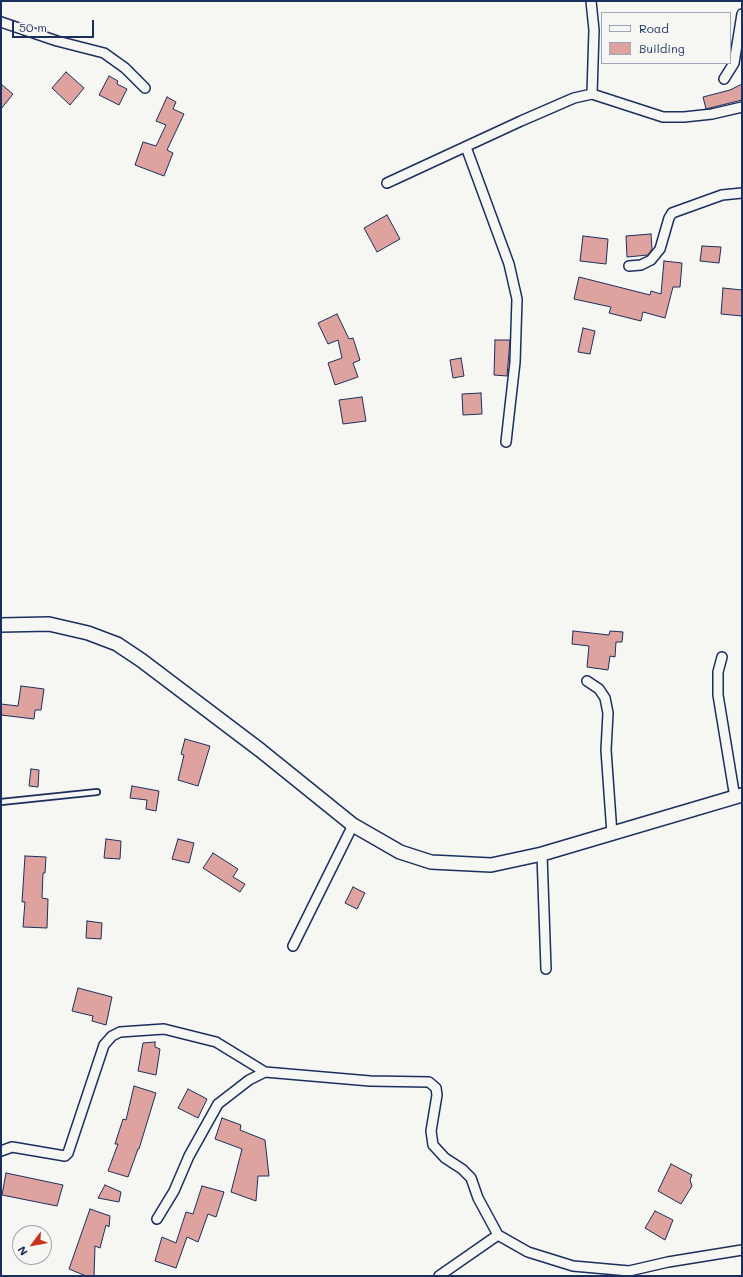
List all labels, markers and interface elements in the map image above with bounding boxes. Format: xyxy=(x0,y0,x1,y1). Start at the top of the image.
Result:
scale bar xyxy=(14,12,96,38)
legend xyxy=(601,12,731,64)
text: 50 m xyxy=(19,19,47,35)
text: Road xyxy=(639,20,669,36)
text: Building xyxy=(639,40,685,56)
north arrow xyxy=(12,1225,52,1265)
text: N xyxy=(14,1244,31,1259)

